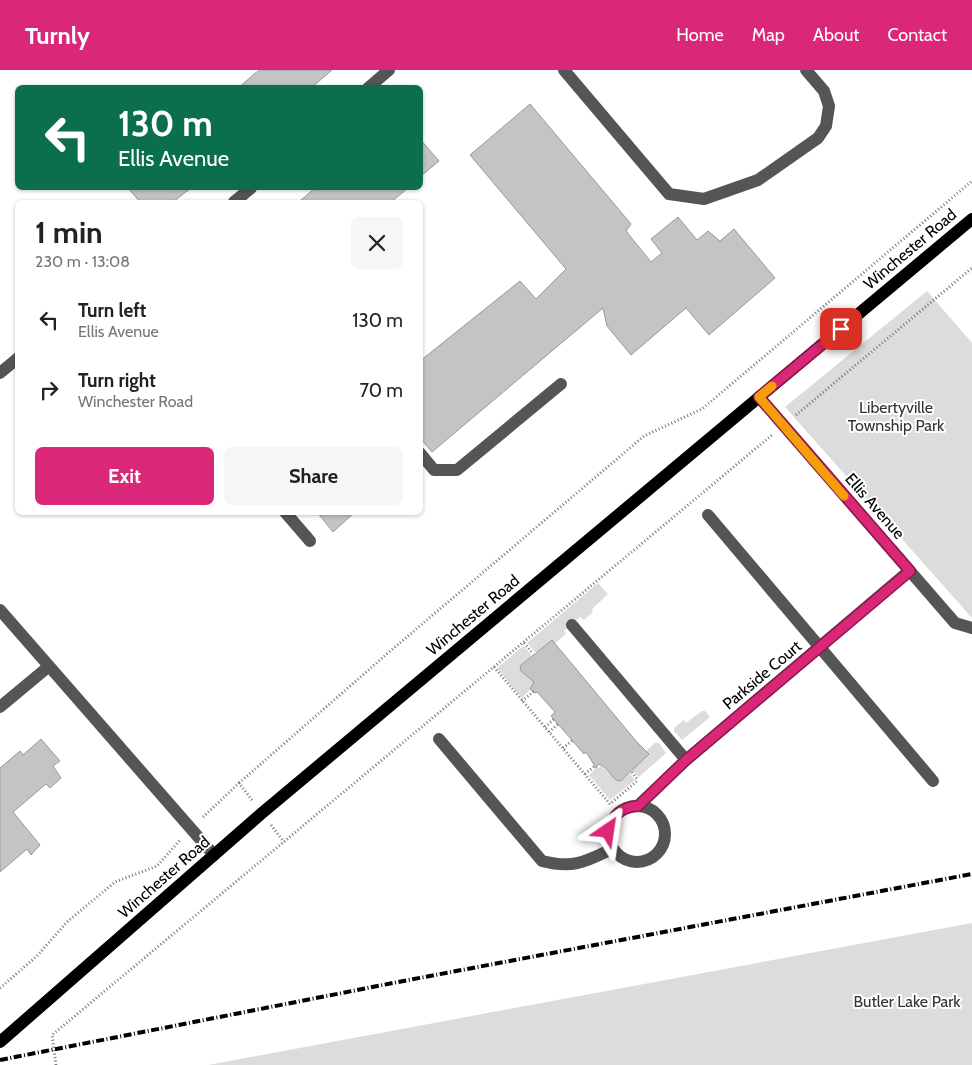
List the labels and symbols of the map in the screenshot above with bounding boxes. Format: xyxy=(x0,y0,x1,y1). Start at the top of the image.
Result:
street label: Winchester Road xyxy=(860,205,960,293)
pin xyxy=(820,308,862,350)
park label: Libertyville Township Park xyxy=(848,398,945,435)
street label: Ellis Avenue xyxy=(841,469,909,543)
street label: Winchester Road xyxy=(423,571,523,659)
street label: Parkside Court xyxy=(719,636,806,713)
position arrow xyxy=(581,804,633,856)
street label: Winchester Road xyxy=(114,832,214,922)
park label: Butler Lake Park xyxy=(854,992,961,1011)

